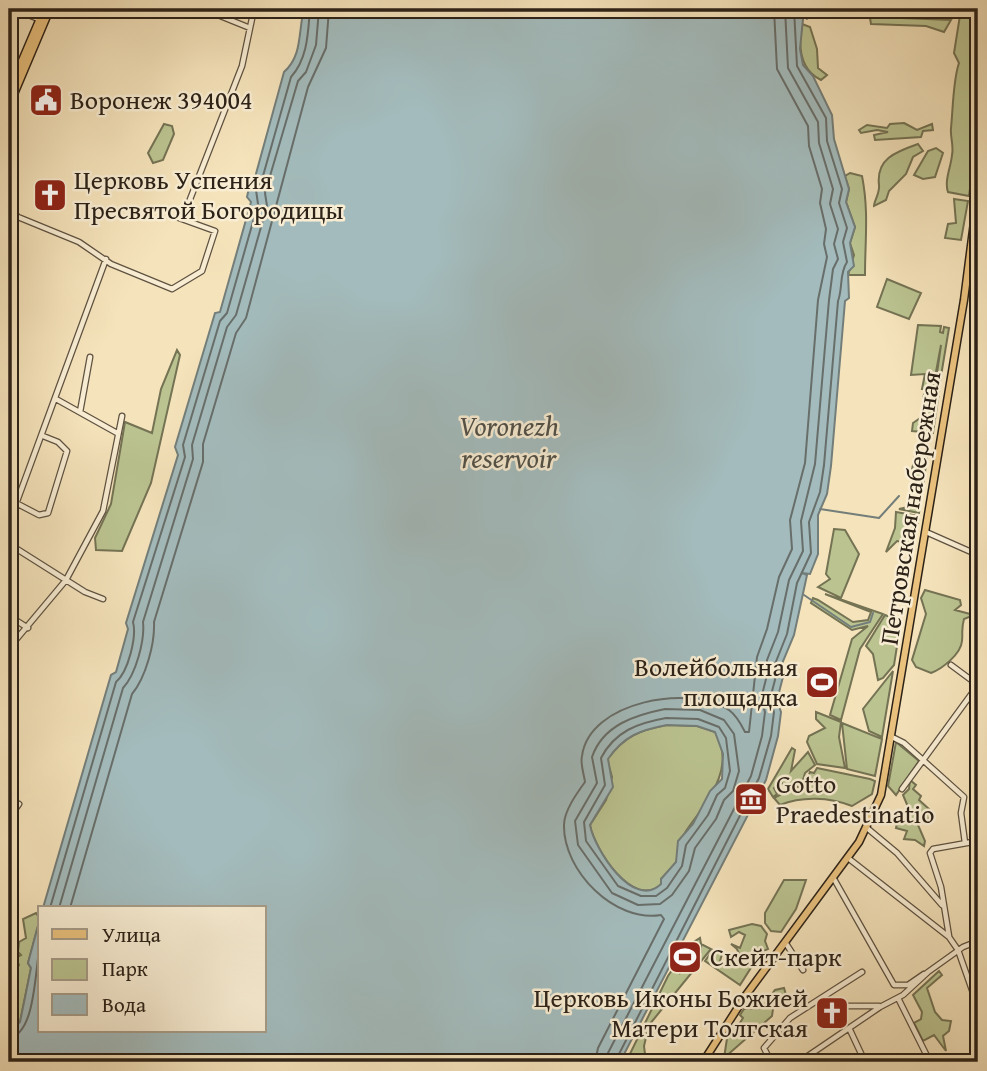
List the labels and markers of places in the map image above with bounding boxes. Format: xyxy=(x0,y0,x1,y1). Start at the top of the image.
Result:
place label: Воронеж 394004 xyxy=(70,80,252,119)
public building icon: Воронеж 394004 xyxy=(27,81,65,119)
place label: Церковь Успения Пресвятой Богородицы xyxy=(74,160,344,229)
church icon: Церковь Успения Пресвятой Богородицы xyxy=(31,176,69,214)
place label: Волейбольная площадка xyxy=(634,647,799,716)
sports icon: Волейбольная площадка xyxy=(803,663,841,701)
place label: Gotto Praedestinatio xyxy=(776,764,934,833)
museum icon: Gotto Praedestinatio xyxy=(732,780,770,818)
place label: Скейт-парк xyxy=(710,937,842,976)
sports icon: Скейт-парк xyxy=(666,938,704,976)
place label: Церковь Иконы Божией Матери Толгская xyxy=(534,978,808,1047)
church icon: Церковь Иконы Божией Матери Толгская xyxy=(813,994,851,1032)

